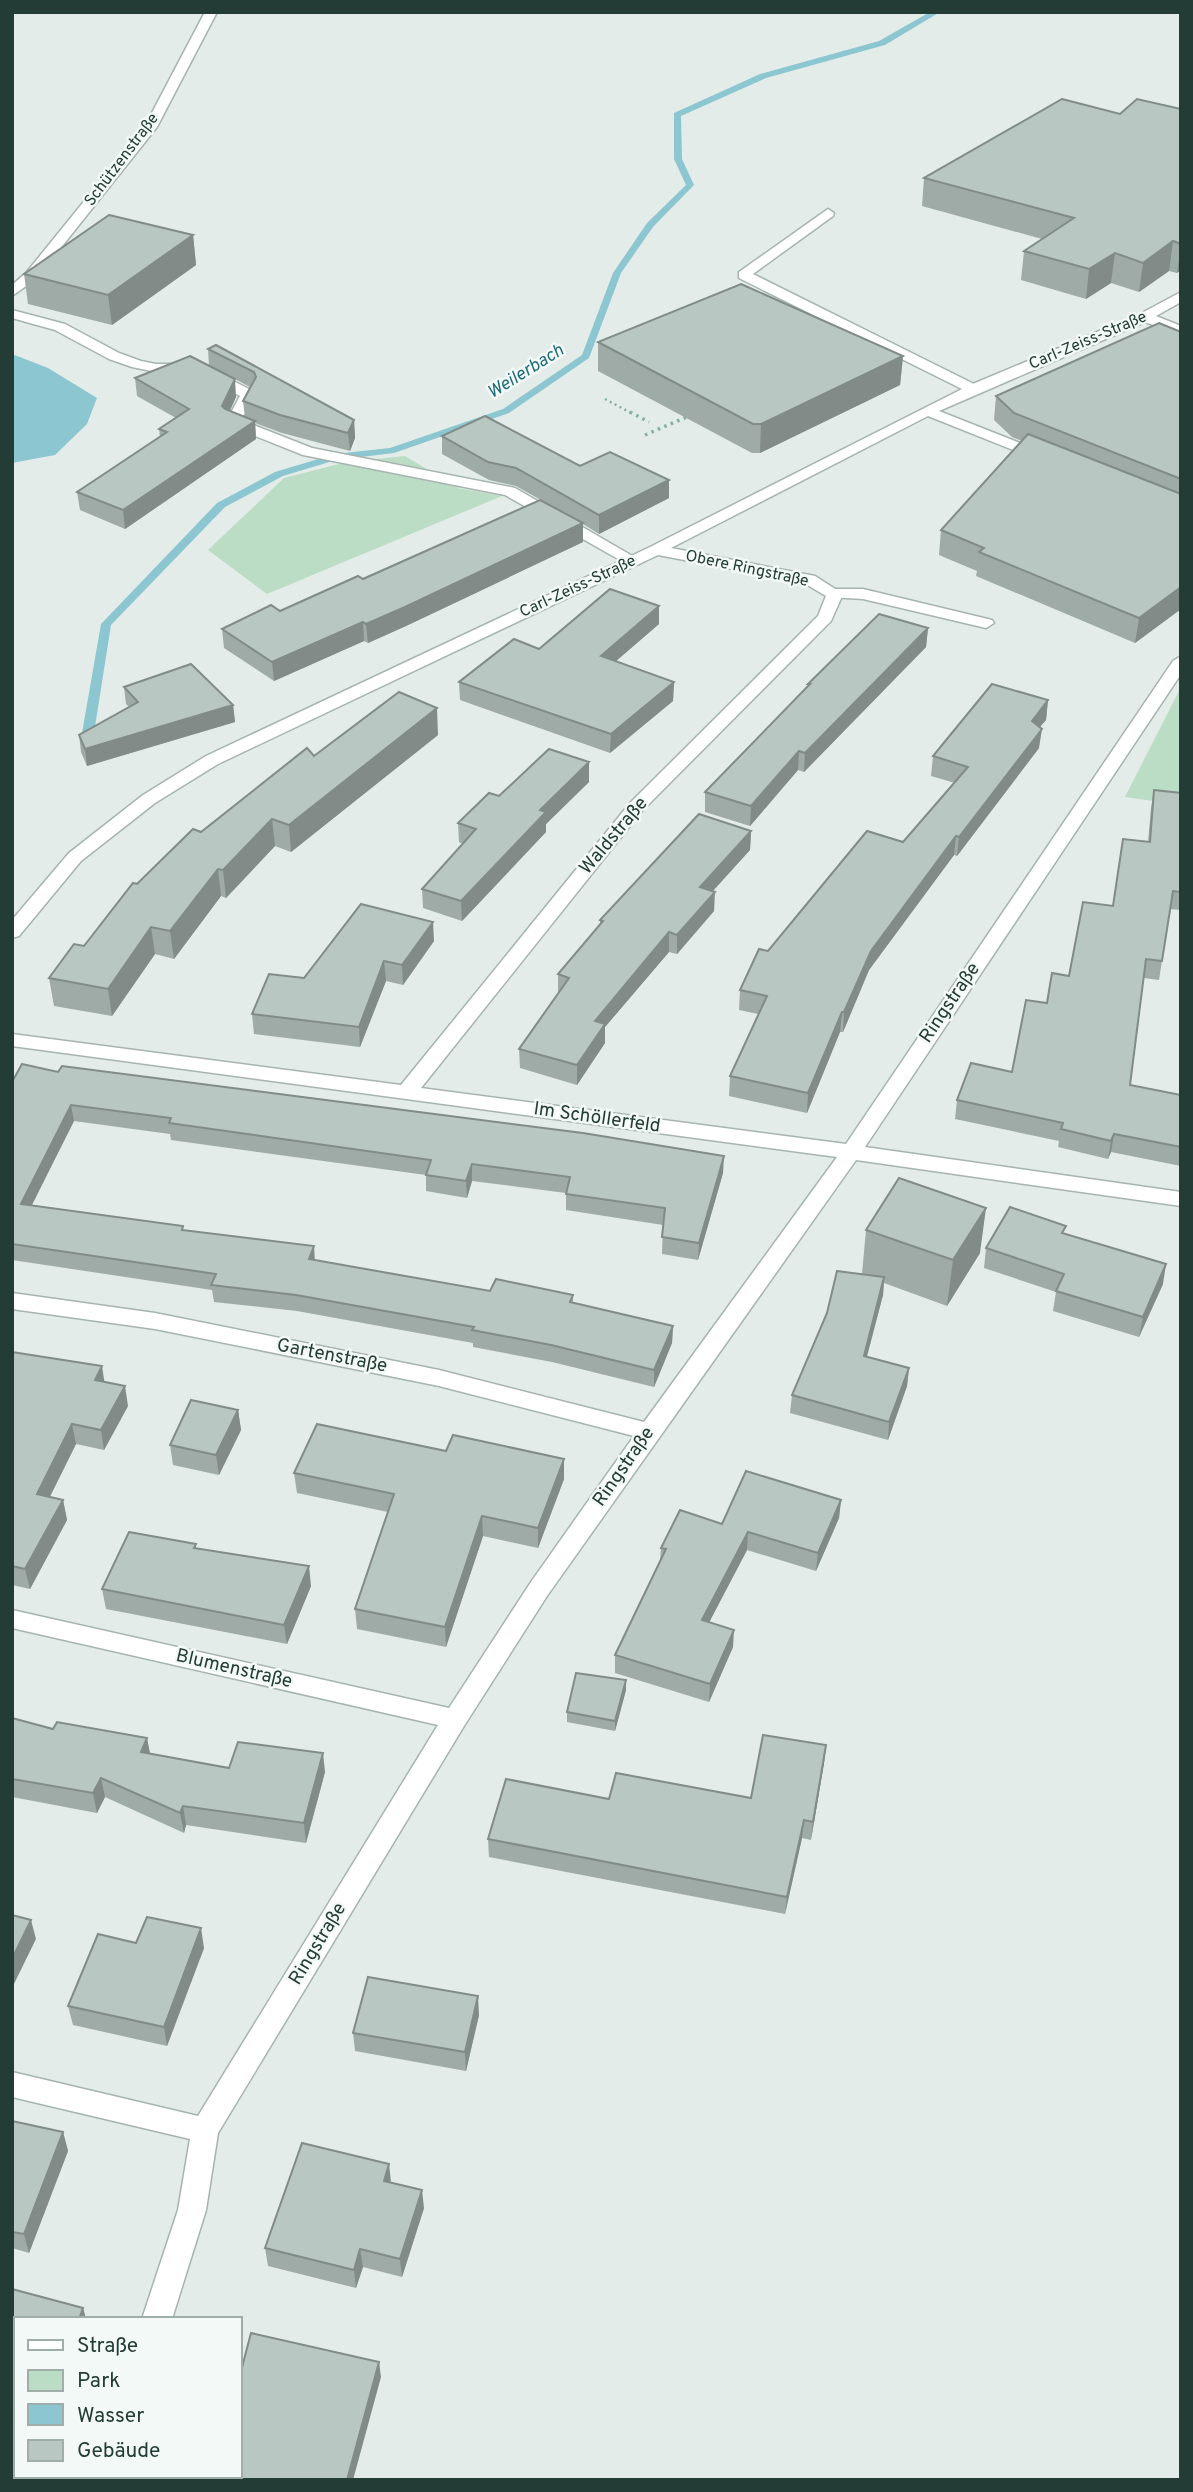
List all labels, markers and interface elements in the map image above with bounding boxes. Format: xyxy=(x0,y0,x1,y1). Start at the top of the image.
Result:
street label: Schützenstraße xyxy=(80,109,164,211)
street label: Carl-Zeiss-Straße xyxy=(1026,307,1150,375)
water label: Weilerbach xyxy=(483,339,569,405)
street label: Obere Ringstraße xyxy=(684,546,810,592)
street label: Carl-Zeiss-Straße xyxy=(517,551,639,623)
street label: Waldstraße xyxy=(575,792,653,880)
street label: Ringstraße xyxy=(914,958,986,1048)
street label: Im Schöllerfeld xyxy=(532,1097,662,1139)
street label: Gartenstraße xyxy=(275,1334,389,1378)
street label: Ringstraße xyxy=(588,1422,660,1512)
street label: Blumenstraße xyxy=(174,1644,294,1694)
street label: Ringstraße xyxy=(284,1898,352,1990)
legend xyxy=(14,2317,242,2478)
text: Straße xyxy=(77,2333,138,2360)
text: Park xyxy=(77,2368,120,2395)
text: Wasser xyxy=(77,2403,144,2430)
text: Gebäude xyxy=(77,2438,160,2465)

